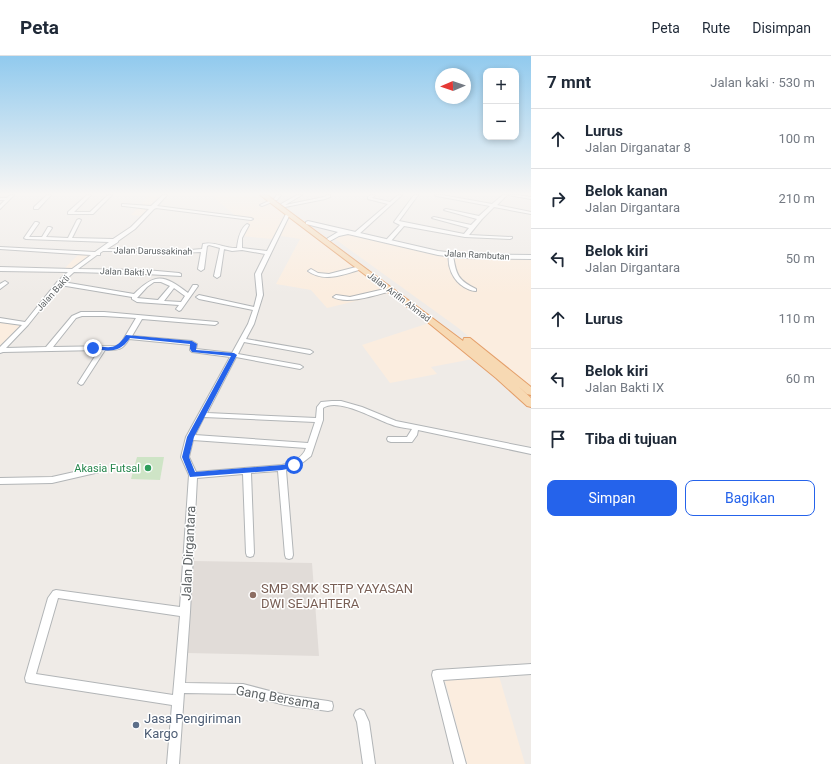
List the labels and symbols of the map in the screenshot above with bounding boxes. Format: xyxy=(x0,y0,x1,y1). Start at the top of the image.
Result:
north arrow xyxy=(435,68,471,104)
street label: Jalan Darussakinah xyxy=(114,245,192,257)
street label: Jalan Rambutan xyxy=(444,248,510,262)
street label: Jalan Bakti V xyxy=(100,266,153,278)
street label: Jalan Arifin Ahmad xyxy=(366,270,432,324)
street label: Jalan Bakti xyxy=(34,273,72,313)
route end xyxy=(84,339,102,357)
route start xyxy=(285,456,303,474)
place label: Akasia Futsal xyxy=(74,462,140,475)
marker: Akasia Futsal xyxy=(143,463,153,473)
street label: Jalan Dirgantara xyxy=(179,505,198,601)
place label: SMP SMK STTP YAYASAN DWI SEJAHTERA xyxy=(261,581,413,611)
marker: SMP SMK STTP YAYASAN DWI SEJAHTERA xyxy=(248,590,258,600)
street label: Gang Bersama xyxy=(235,683,321,712)
place label: Jasa Pengiriman Kargo xyxy=(144,711,241,741)
marker: Jasa Pengiriman Kargo xyxy=(131,720,141,730)

